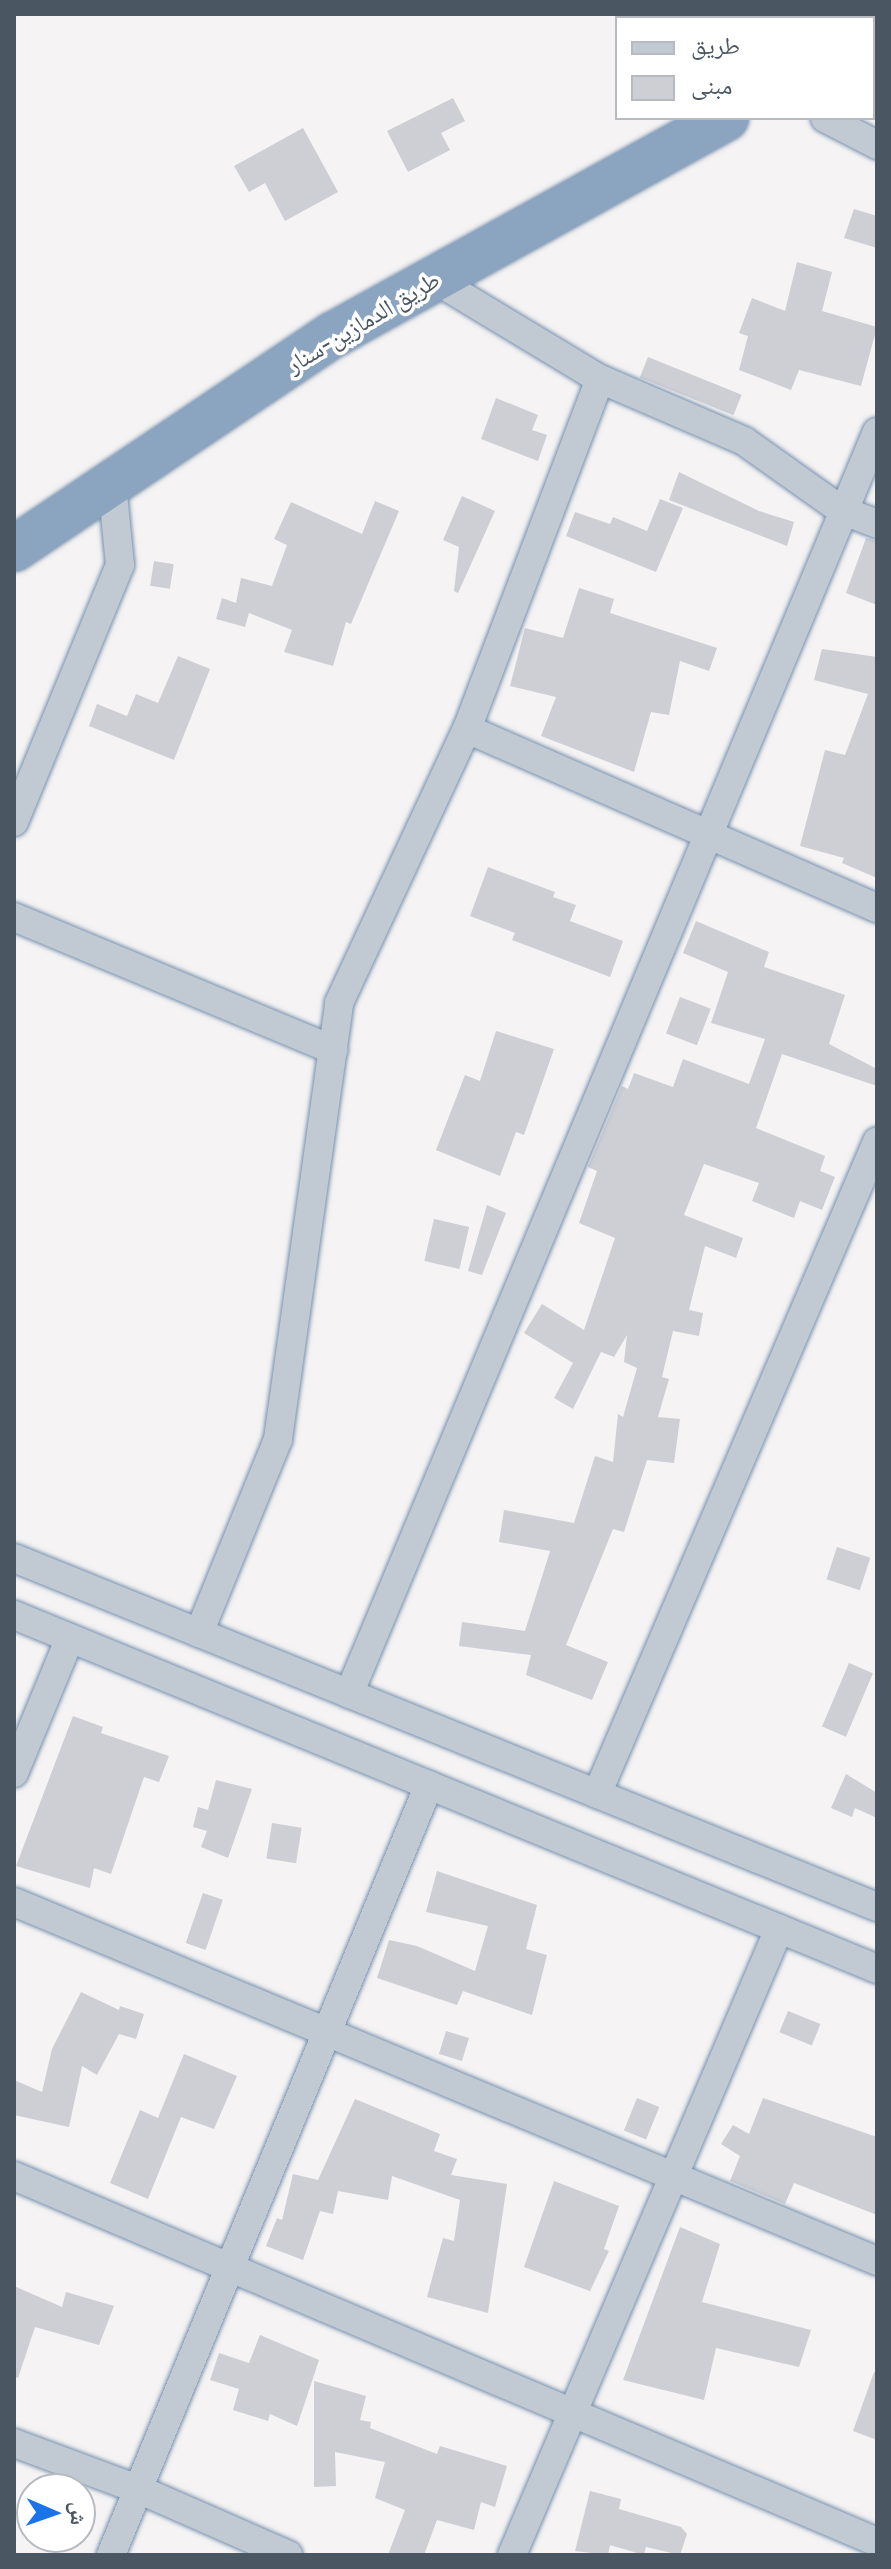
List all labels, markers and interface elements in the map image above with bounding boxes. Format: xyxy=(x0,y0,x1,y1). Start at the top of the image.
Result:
legend xyxy=(615,16,875,120)
text: طريق xyxy=(691,31,740,60)
text: مبنى xyxy=(691,71,732,100)
street label: طريق الدمازين-سنار xyxy=(281,265,445,379)
north arrow xyxy=(16,2473,96,2553)
text: ش xyxy=(65,2502,92,2526)

